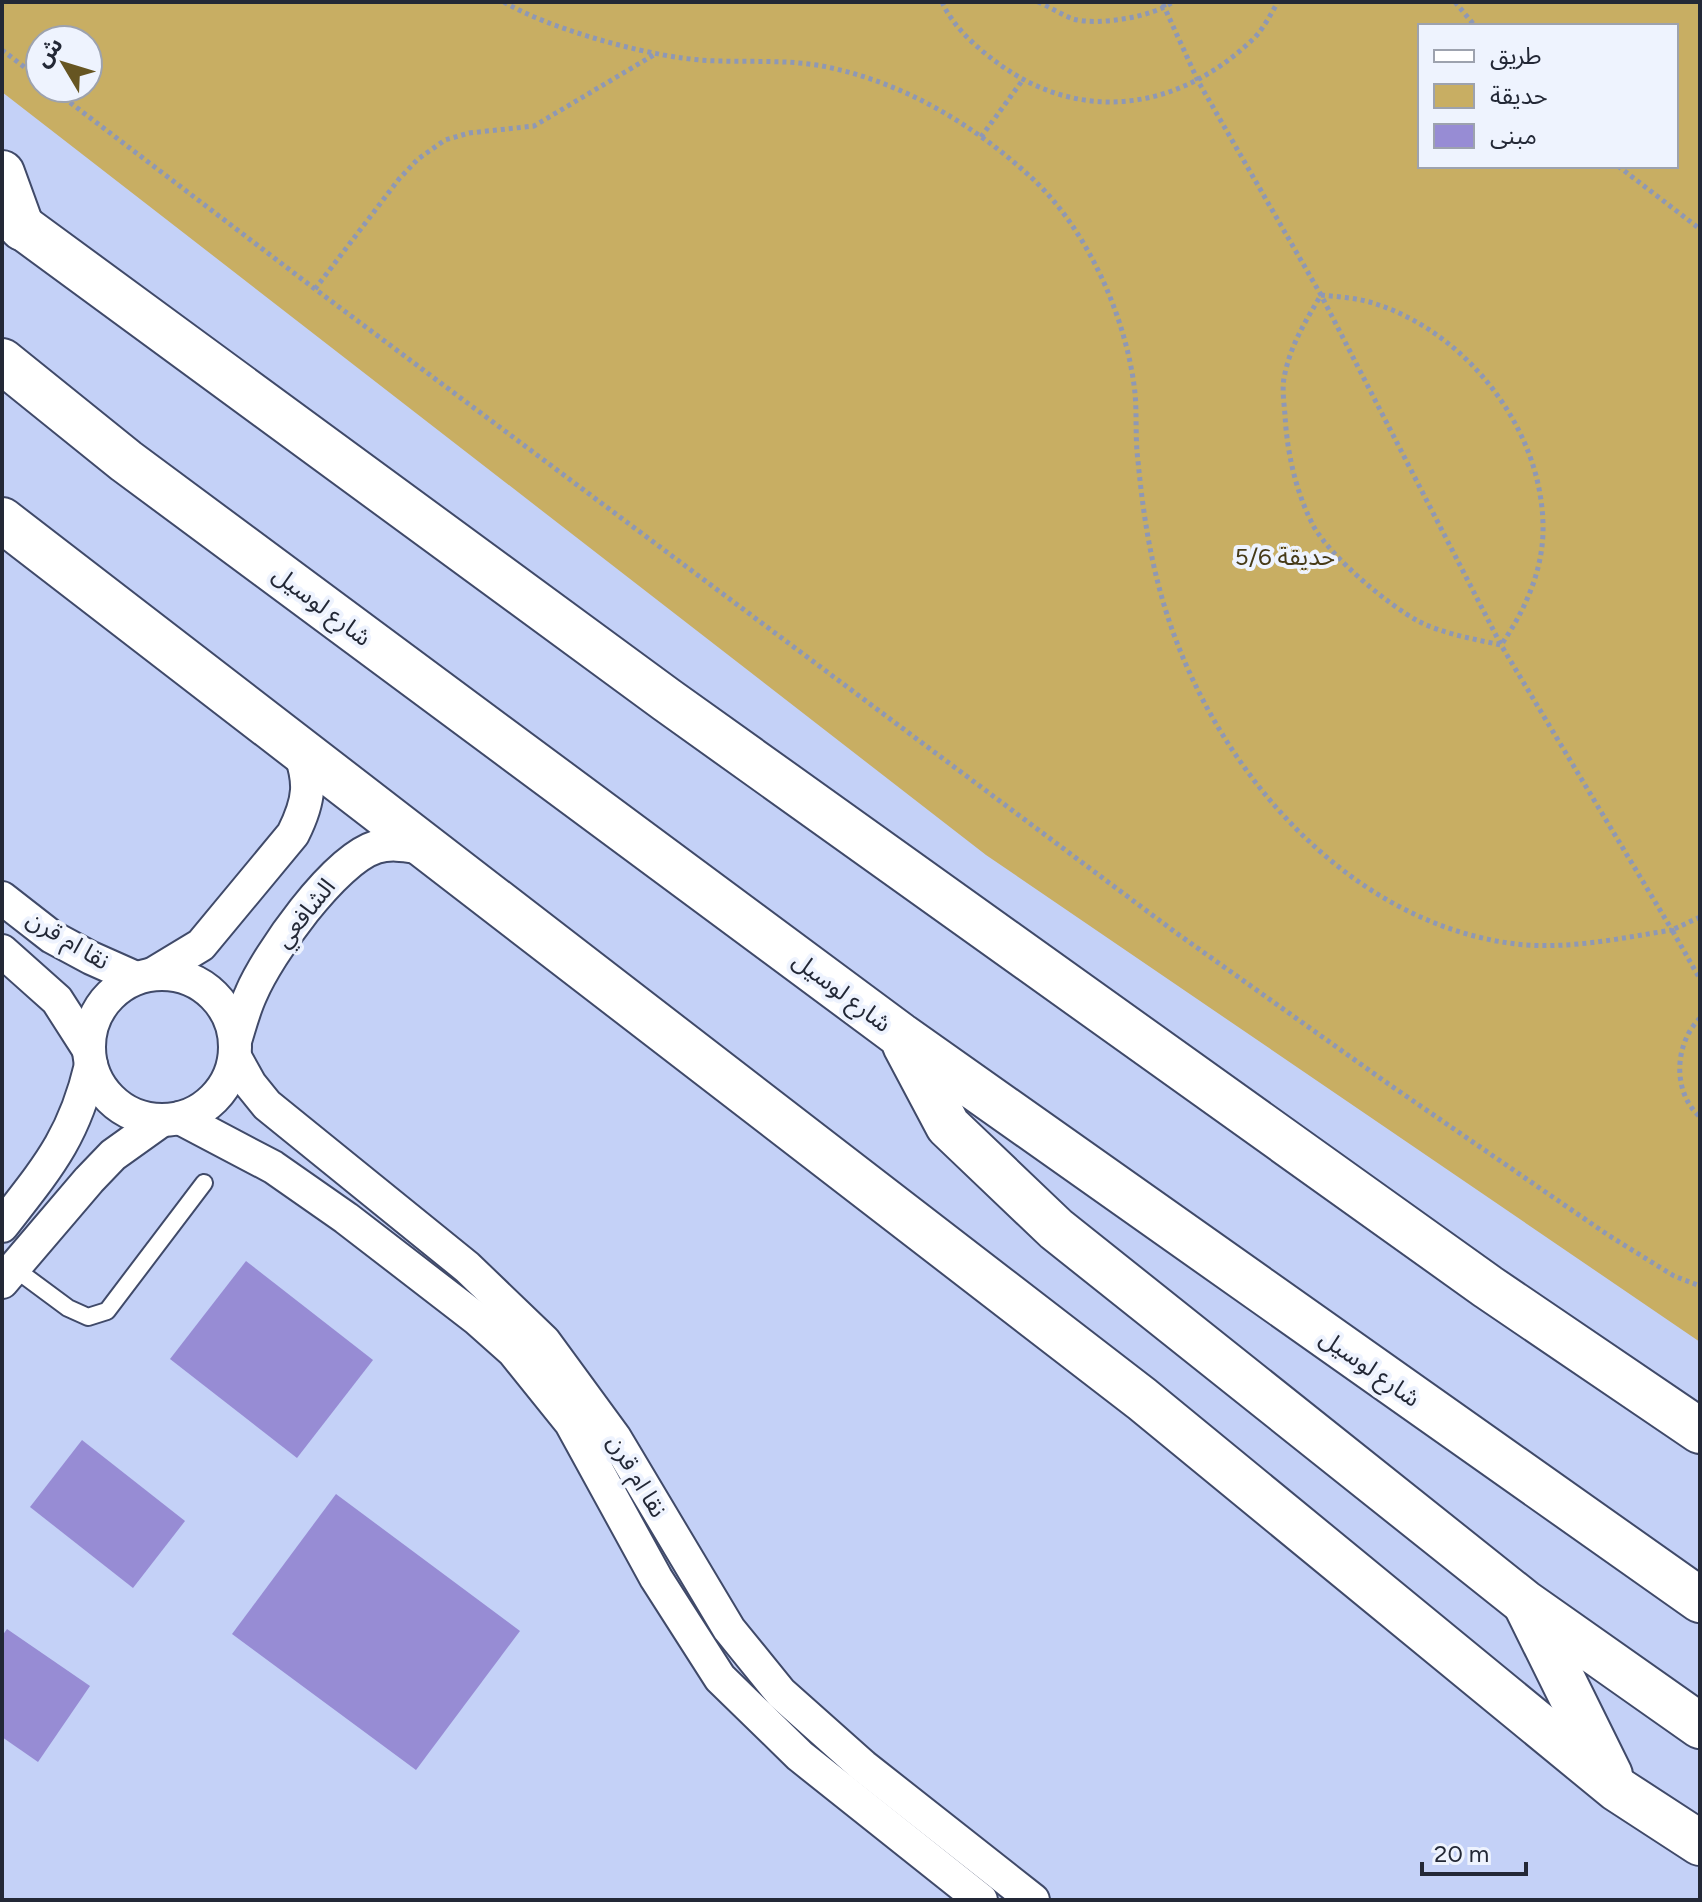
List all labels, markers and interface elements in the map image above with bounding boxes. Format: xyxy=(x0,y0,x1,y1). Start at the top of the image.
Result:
north arrow xyxy=(24,24,104,104)
legend xyxy=(1418,24,1678,168)
text: ش xyxy=(29,32,69,72)
text: طريق xyxy=(1490,41,1542,71)
text: حديقة xyxy=(1490,81,1548,110)
text: مبنى xyxy=(1490,121,1537,150)
park label: حديقة 5/6 xyxy=(1235,542,1335,571)
street label: شارع لوسيل xyxy=(266,559,377,654)
street label: الشافعي xyxy=(268,872,345,956)
street label: نقا ام قرن xyxy=(20,904,115,979)
street label: شارع لوسيل xyxy=(786,945,897,1040)
street label: شارع لوسيل xyxy=(1313,1323,1426,1415)
street label: نقا ام قرن xyxy=(598,1429,673,1524)
scale bar xyxy=(1422,1826,1526,1876)
text: 20 m xyxy=(1434,1839,1489,1868)

